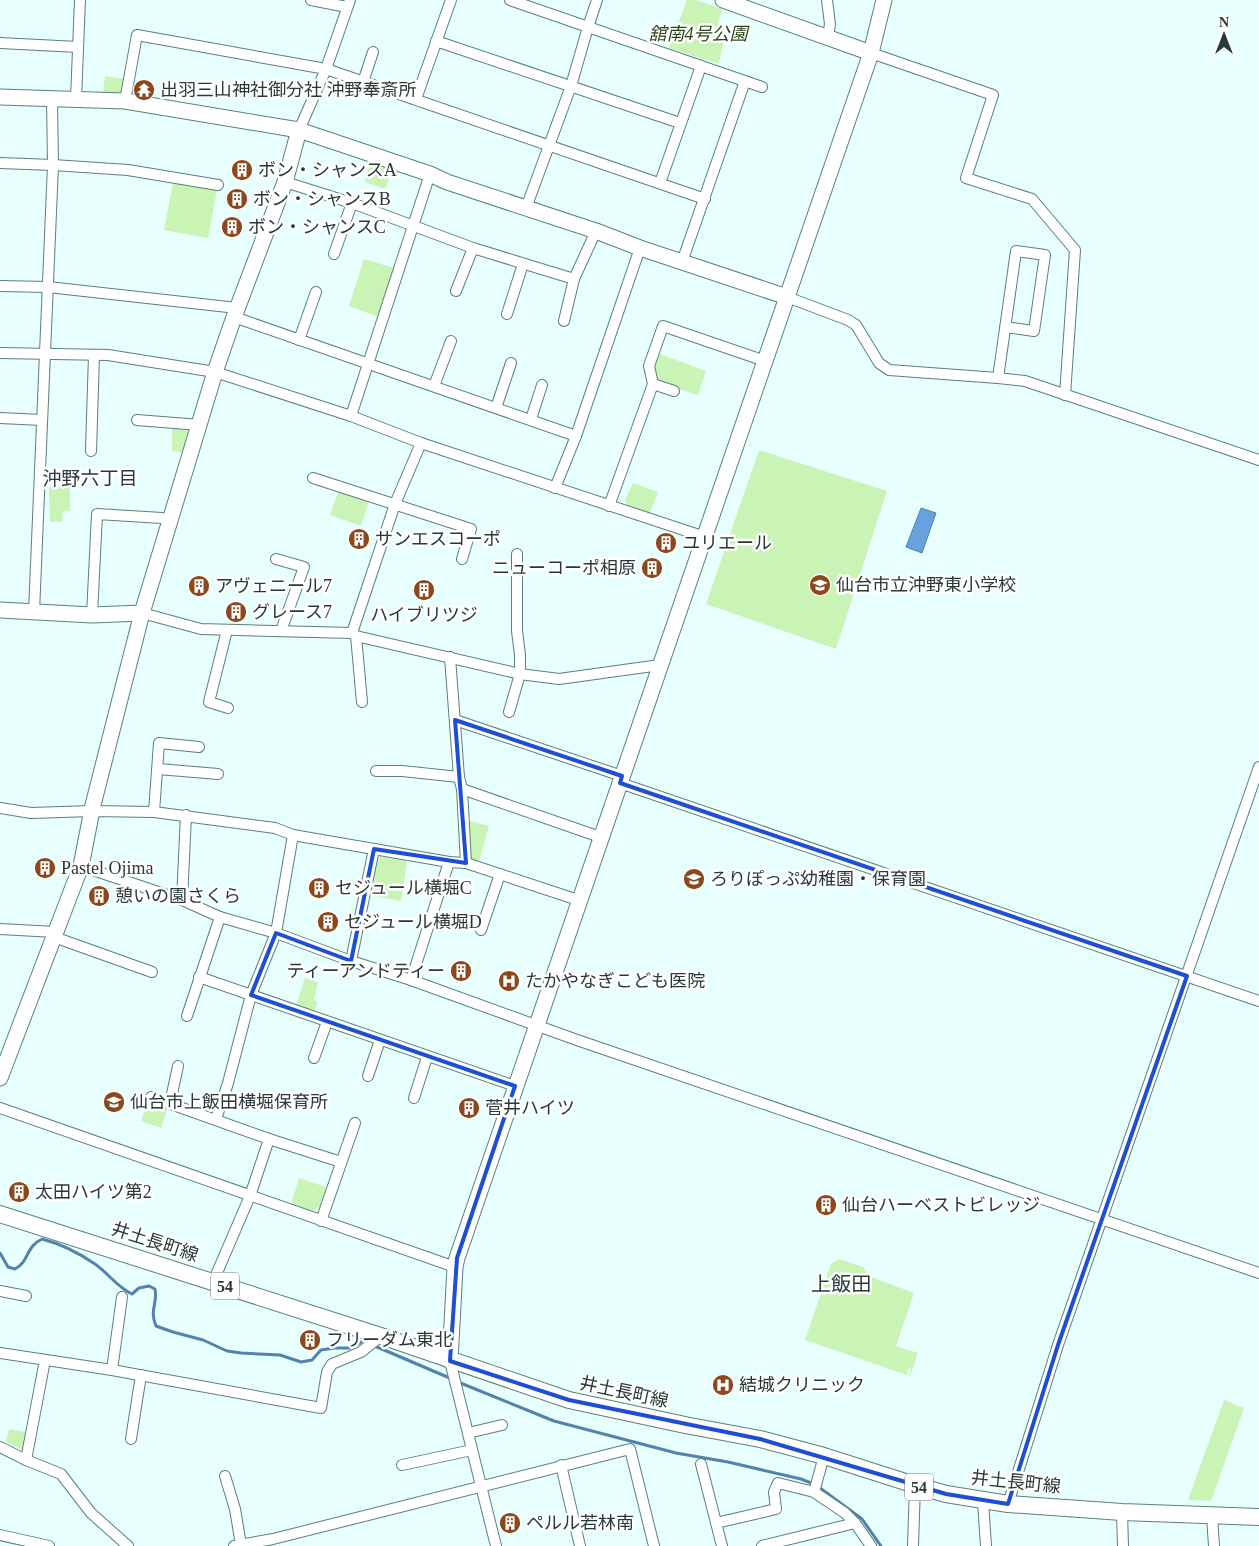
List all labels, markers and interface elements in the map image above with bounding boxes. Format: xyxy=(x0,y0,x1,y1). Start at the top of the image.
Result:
north arrow xyxy=(1199,10,1249,60)
text: N xyxy=(1219,15,1229,30)
park label: 舘南4号公園 xyxy=(649,24,750,44)
temple icon: 出羽三山神社御分社 沖野奉斎所 xyxy=(132,78,156,102)
place label: 出羽三山神社御分社 沖野奉斎所 xyxy=(160,80,417,100)
building icon: ボン・シャンスA xyxy=(230,158,254,182)
place label: ボン・シャンスA xyxy=(258,160,397,180)
building icon: ボン・シャンスB xyxy=(225,187,249,211)
place label: ボン・シャンスB xyxy=(253,189,391,209)
building icon: ボン・シャンスC xyxy=(220,215,244,239)
place label: ボン・シャンスC xyxy=(248,217,386,237)
district label: 沖野六丁目 xyxy=(42,468,138,489)
building icon: サンエスコーポ xyxy=(347,527,371,551)
place label: サンエスコーポ xyxy=(375,529,501,549)
building icon: ユリエール xyxy=(654,531,678,555)
place label: ユリエール xyxy=(682,533,772,553)
building icon: ニューコーポ相原 xyxy=(640,556,664,580)
place label: ニューコーポ相原 xyxy=(492,558,636,578)
school or university icon: 仙台市立沖野東小学校 xyxy=(808,573,832,597)
building icon: アヴェニール7 xyxy=(187,574,211,598)
place label: 仙台市立沖野東小学校 xyxy=(836,575,1016,595)
place label: アヴェニール7 xyxy=(215,576,332,596)
building icon: ハイブリツジ xyxy=(412,578,436,602)
building icon: グレース7 xyxy=(224,600,248,624)
place label: グレース7 xyxy=(252,602,332,622)
place label: ハイブリツジ xyxy=(370,605,478,625)
building icon: Pastel Ojima xyxy=(33,856,57,880)
place label: Pastel Ojima xyxy=(61,858,154,878)
school or university icon: ろりぽっぷ幼稚園・保育園 xyxy=(682,867,706,891)
place label: ろりぽっぷ幼稚園・保育園 xyxy=(710,869,926,889)
building icon: セジュール横堀C xyxy=(307,876,331,900)
place label: セジュール横堀C xyxy=(335,878,472,898)
building icon: 憩いの園さくら xyxy=(87,884,111,908)
place label: 憩いの園さくら xyxy=(115,886,241,906)
building icon: セジュール横堀D xyxy=(316,910,340,934)
place label: セジュール横堀D xyxy=(344,912,482,932)
building icon: ティーアンドティー xyxy=(449,959,473,983)
place label: ティーアンドティー xyxy=(287,961,445,981)
hospital icon: たかやなぎこども医院 xyxy=(497,969,521,993)
place label: たかやなぎこども医院 xyxy=(525,971,705,991)
school or university icon: 仙台市上飯田横堀保育所 xyxy=(102,1090,126,1114)
place label: 仙台市上飯田横堀保育所 xyxy=(130,1092,328,1112)
building icon: 菅井ハイツ xyxy=(457,1096,481,1120)
place label: 菅井ハイツ xyxy=(485,1098,575,1118)
building icon: 太田ハイツ第2 xyxy=(7,1180,31,1204)
place label: 太田ハイツ第2 xyxy=(35,1182,152,1202)
building icon: 仙台ハーベストビレッジ xyxy=(814,1193,838,1217)
place label: 仙台ハーベストビレッジ xyxy=(842,1195,1040,1215)
street label: 井土長町線 xyxy=(109,1219,201,1265)
road number: 54 xyxy=(211,1272,239,1300)
district label: 上飯田 xyxy=(811,1273,871,1295)
building icon: フリーダム東北 xyxy=(298,1328,322,1352)
place label: フリーダム東北 xyxy=(326,1330,452,1350)
street label: 井土長町線 xyxy=(578,1373,670,1411)
hospital icon: 結城クリニック xyxy=(711,1373,735,1397)
place label: 結城クリニック xyxy=(739,1375,865,1395)
street label: 井土長町線 xyxy=(970,1467,1062,1497)
road number: 54 xyxy=(905,1474,933,1500)
building icon: ペルル若林南 xyxy=(498,1511,522,1535)
place label: ペルル若林南 xyxy=(526,1513,634,1533)

